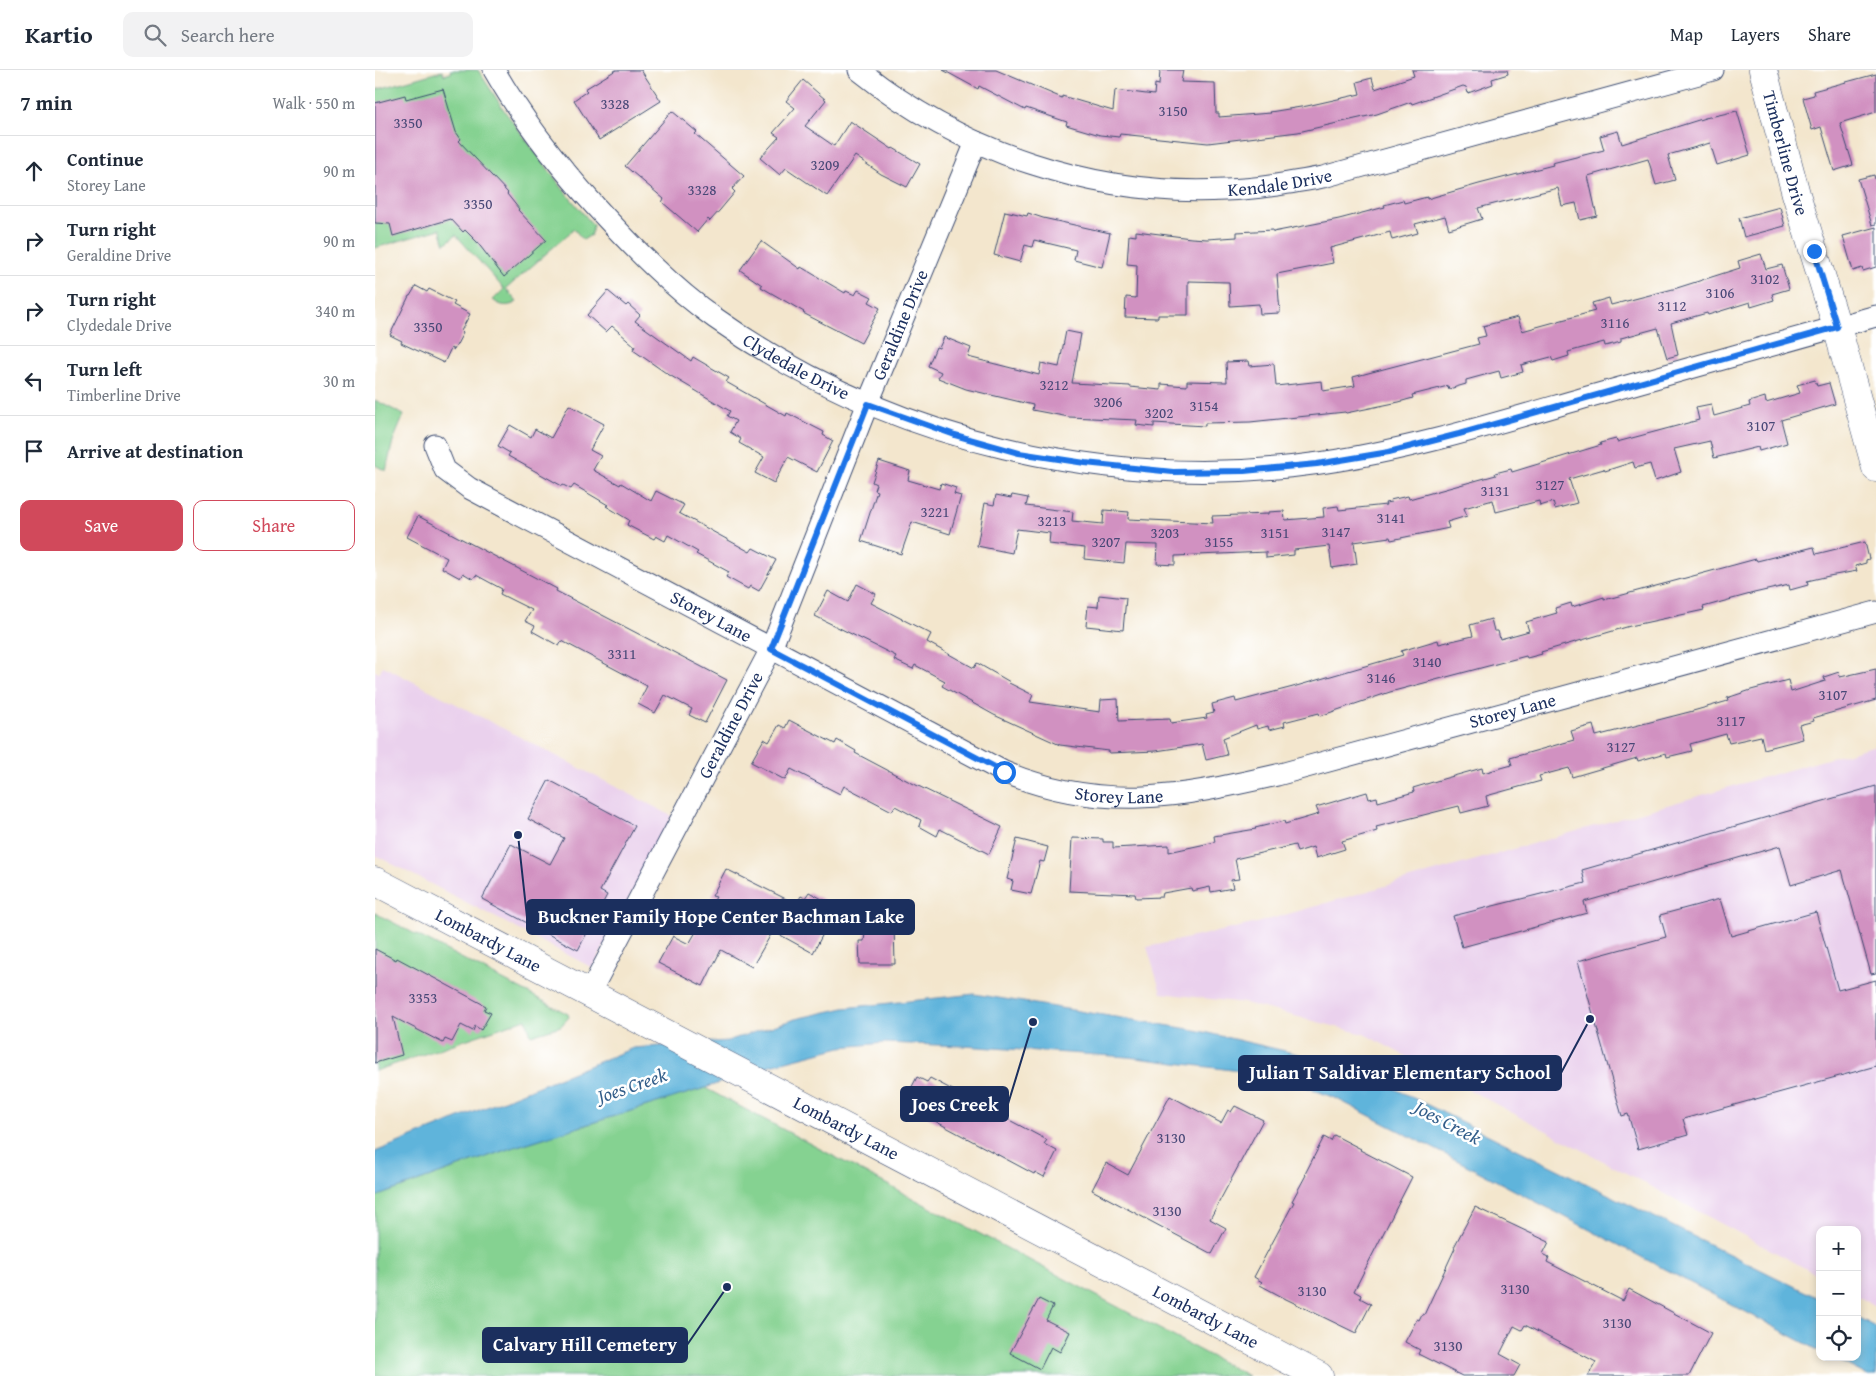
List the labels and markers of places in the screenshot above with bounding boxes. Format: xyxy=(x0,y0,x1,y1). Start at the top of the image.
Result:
callout: Buckner Family Hope Center Bachman Lake xyxy=(527,900,914,934)
callout: Julian T Saldivar Elementary School xyxy=(1239,1056,1561,1090)
callout: Joes Creek xyxy=(901,1087,1008,1121)
callout: Calvary Hill Cemetery xyxy=(483,1328,687,1362)

